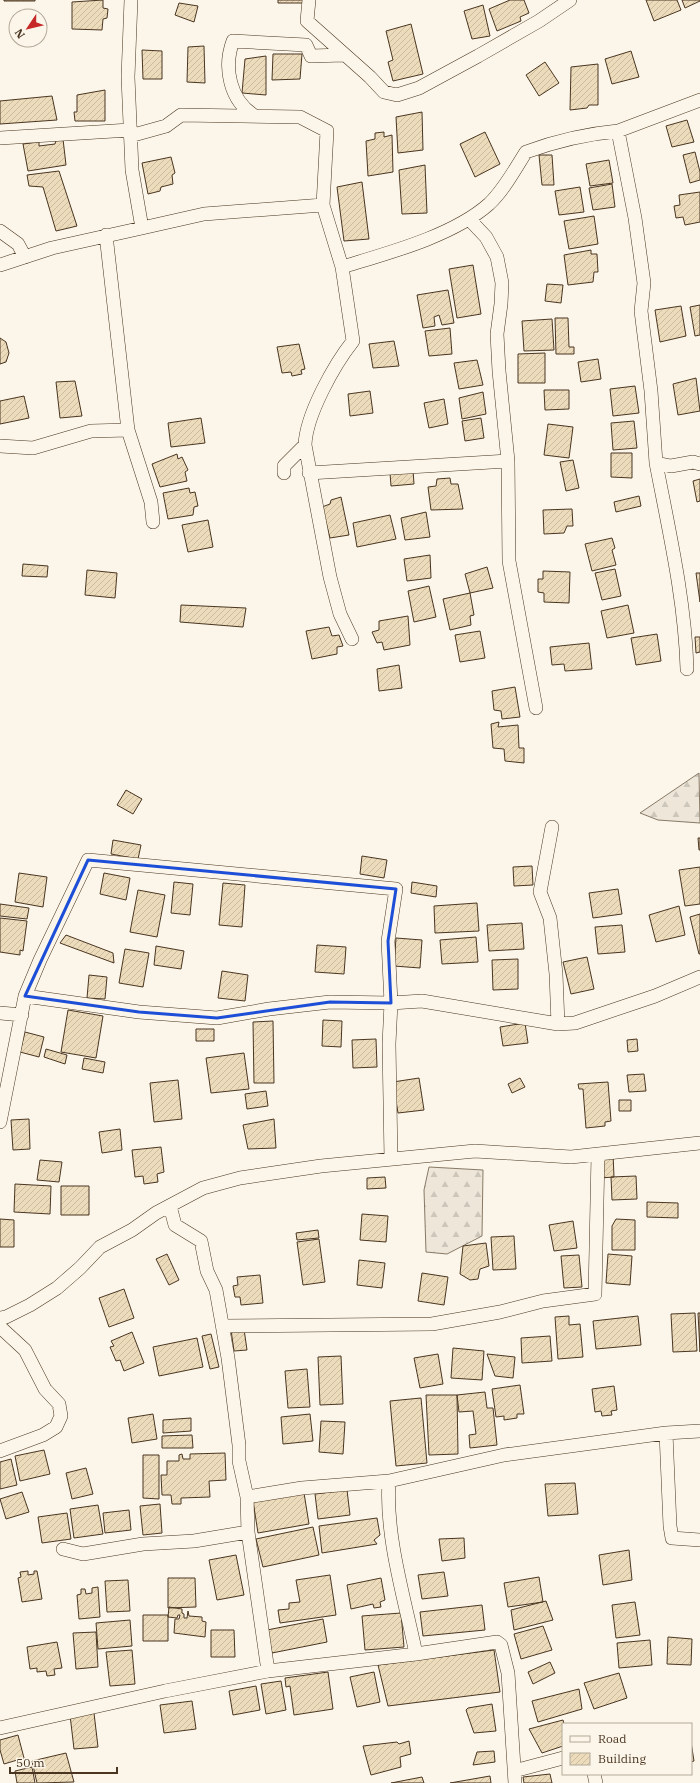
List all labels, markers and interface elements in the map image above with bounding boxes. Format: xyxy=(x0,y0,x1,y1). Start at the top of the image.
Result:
north arrow xyxy=(8,8,48,48)
text: N xyxy=(11,26,28,41)
legend xyxy=(562,1723,692,1775)
text: Road xyxy=(598,1731,627,1746)
scale bar xyxy=(10,1749,117,1775)
text: Building xyxy=(598,1751,646,1766)
text: 50 m xyxy=(16,1755,45,1770)

